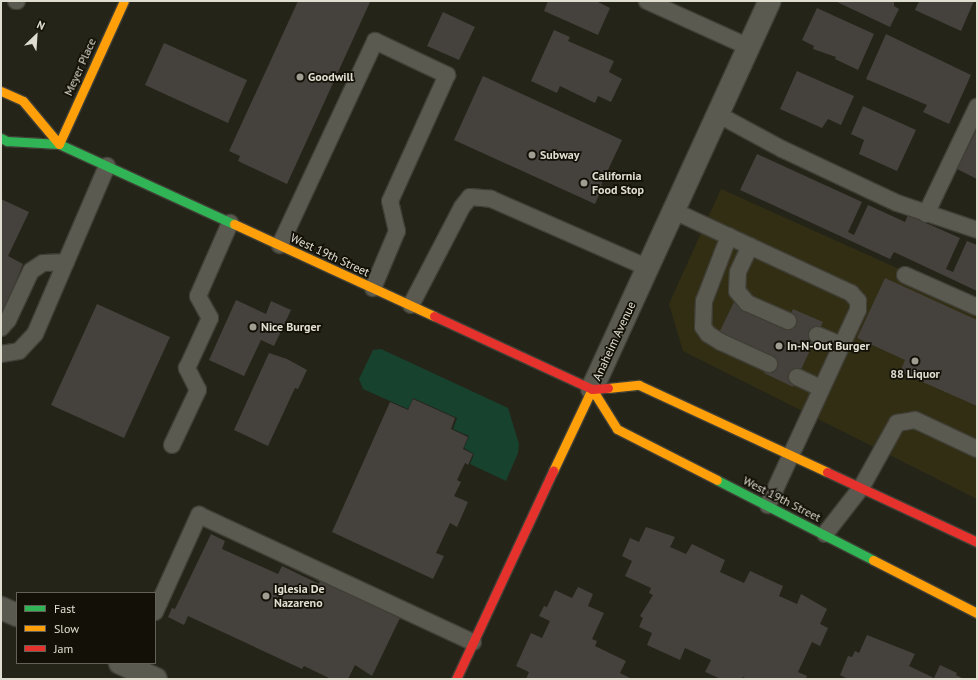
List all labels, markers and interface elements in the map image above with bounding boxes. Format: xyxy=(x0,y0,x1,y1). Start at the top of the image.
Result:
north arrow xyxy=(16,16,56,56)
text: N xyxy=(35,17,47,33)
street label: Meyer Place xyxy=(61,36,99,98)
place label: Goodwill xyxy=(308,70,354,84)
marker: Goodwill xyxy=(295,72,305,82)
place label: Subway xyxy=(540,148,579,162)
marker: Subway xyxy=(527,150,537,160)
place label: California Food Stop xyxy=(592,169,644,197)
marker: California Food Stop xyxy=(579,178,589,188)
street label: West 19th Street xyxy=(288,230,372,280)
street label: Anaheim Avenue xyxy=(589,299,639,383)
place label: Nice Burger xyxy=(261,320,321,334)
marker: Nice Burger xyxy=(248,322,258,332)
place label: In-N-Out Burger xyxy=(787,339,870,353)
marker: In-N-Out Burger xyxy=(774,341,784,351)
marker: 88 Liquor xyxy=(910,356,920,366)
place label: 88 Liquor xyxy=(890,367,940,381)
street label: West 19th Street xyxy=(741,473,823,525)
place label: Iglesia De Nazareno xyxy=(274,582,325,610)
marker: Iglesia De Nazareno xyxy=(261,591,271,601)
legend xyxy=(16,592,156,664)
text: Fast xyxy=(54,601,75,616)
text: Slow xyxy=(54,621,79,636)
text: Jam xyxy=(54,641,73,656)

